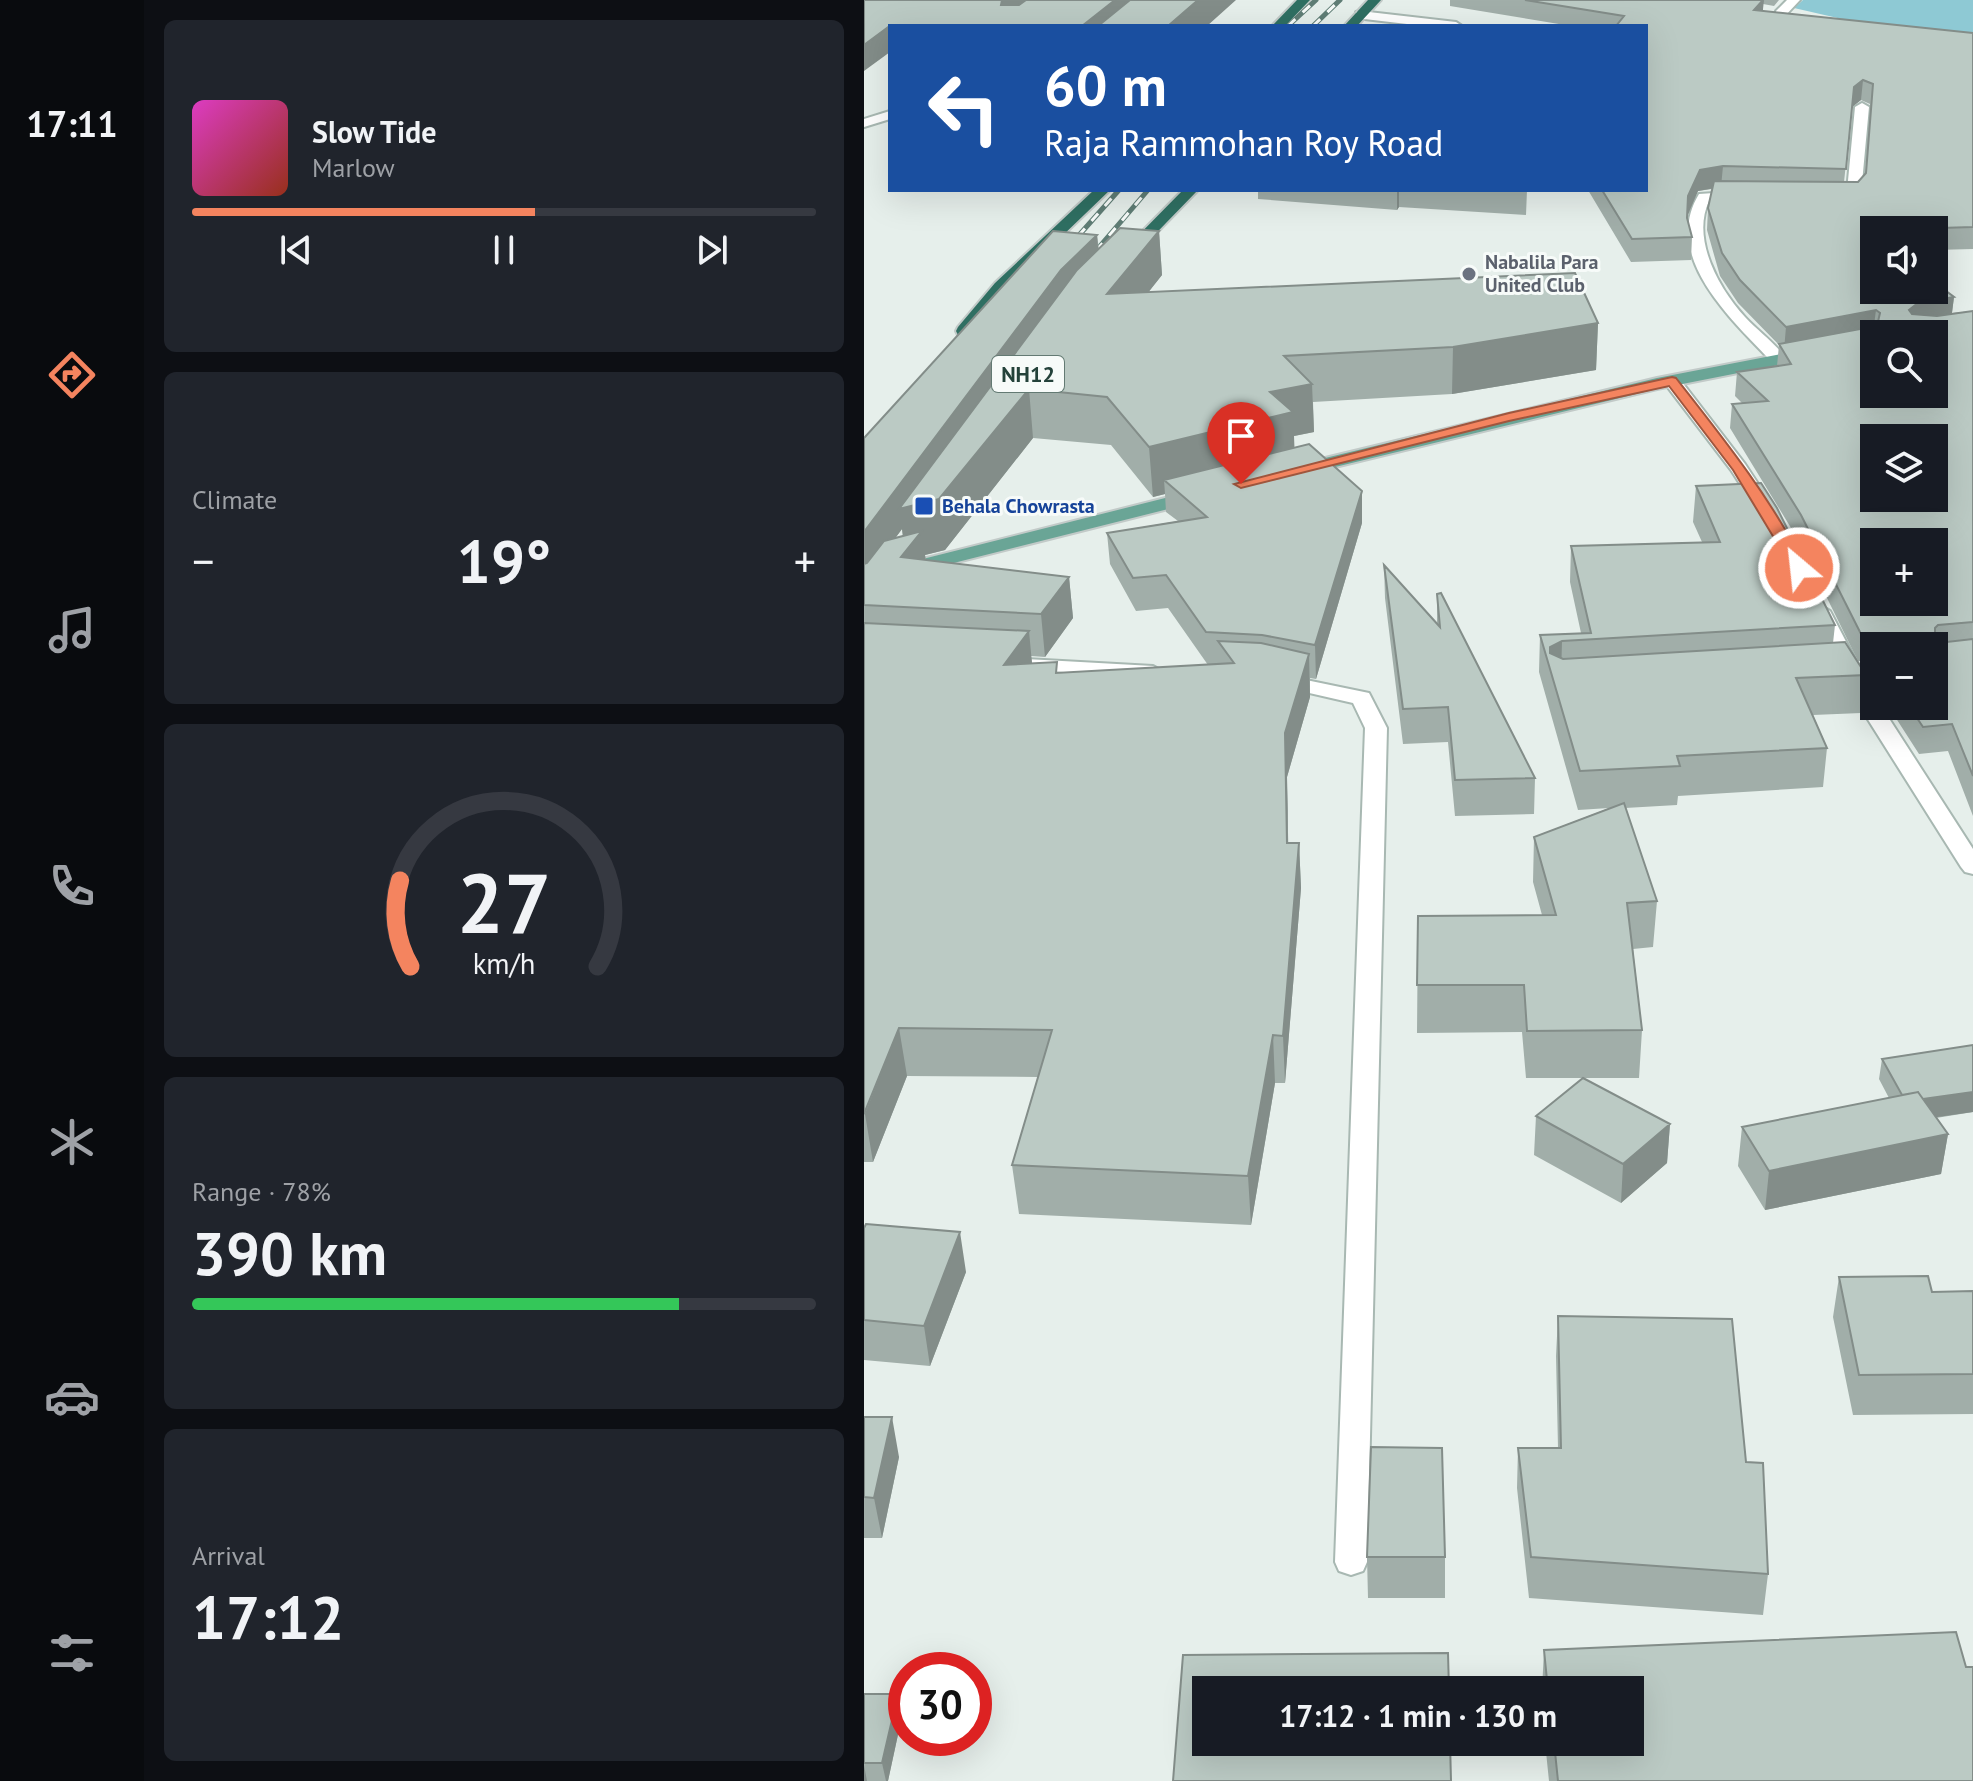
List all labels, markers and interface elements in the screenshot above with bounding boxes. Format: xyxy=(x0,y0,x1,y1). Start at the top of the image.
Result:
text: 60 m xyxy=(1044,49,1167,121)
icon: left xyxy=(912,56,1016,160)
text: 17:11 xyxy=(26,100,118,147)
text: Slow Tide xyxy=(312,112,437,151)
text: Raja Rammohan Roy Road xyxy=(1044,119,1443,166)
text: Marlow xyxy=(312,151,395,184)
map controls xyxy=(1860,216,1948,720)
button: sound xyxy=(1860,216,1948,304)
icon: previous xyxy=(274,228,318,272)
icon: pause xyxy=(482,228,526,272)
icon: next xyxy=(690,228,734,272)
place label: Nabalila Para United Club xyxy=(1485,249,1599,298)
marker: Nabalila Para United Club xyxy=(1460,265,1478,283)
button: search xyxy=(1860,320,1948,408)
icon: directions xyxy=(44,347,100,403)
road number: NH12 xyxy=(992,356,1064,392)
pin xyxy=(1207,402,1275,484)
icon: arrive xyxy=(1219,414,1263,458)
button: layers xyxy=(1860,424,1948,512)
text: Climate xyxy=(192,483,277,516)
place label: Behala Chowrasta xyxy=(942,493,1095,519)
marker: Behala Chowrasta xyxy=(913,495,935,517)
text: 19° xyxy=(457,522,551,600)
position arrow xyxy=(1757,526,1841,610)
button: + xyxy=(1860,528,1948,616)
text: − xyxy=(192,532,214,589)
text: + xyxy=(794,532,816,589)
icon: music xyxy=(44,602,100,658)
button: − xyxy=(1860,632,1948,720)
text: 27 xyxy=(457,847,551,955)
icon: phone xyxy=(44,858,100,914)
text: km/h xyxy=(473,945,535,982)
icon: climate xyxy=(44,1114,100,1170)
text: Range · 78% xyxy=(192,1175,331,1208)
text: 390 km xyxy=(192,1214,387,1292)
icon: car xyxy=(44,1369,100,1425)
text: Arrival xyxy=(192,1539,265,1572)
text: 17:12 xyxy=(192,1578,344,1656)
icon: filters xyxy=(44,1625,100,1681)
speed limit sign: 30 xyxy=(888,1652,992,1756)
text: 17:12 · 1 min · 130 m xyxy=(1279,1696,1557,1735)

